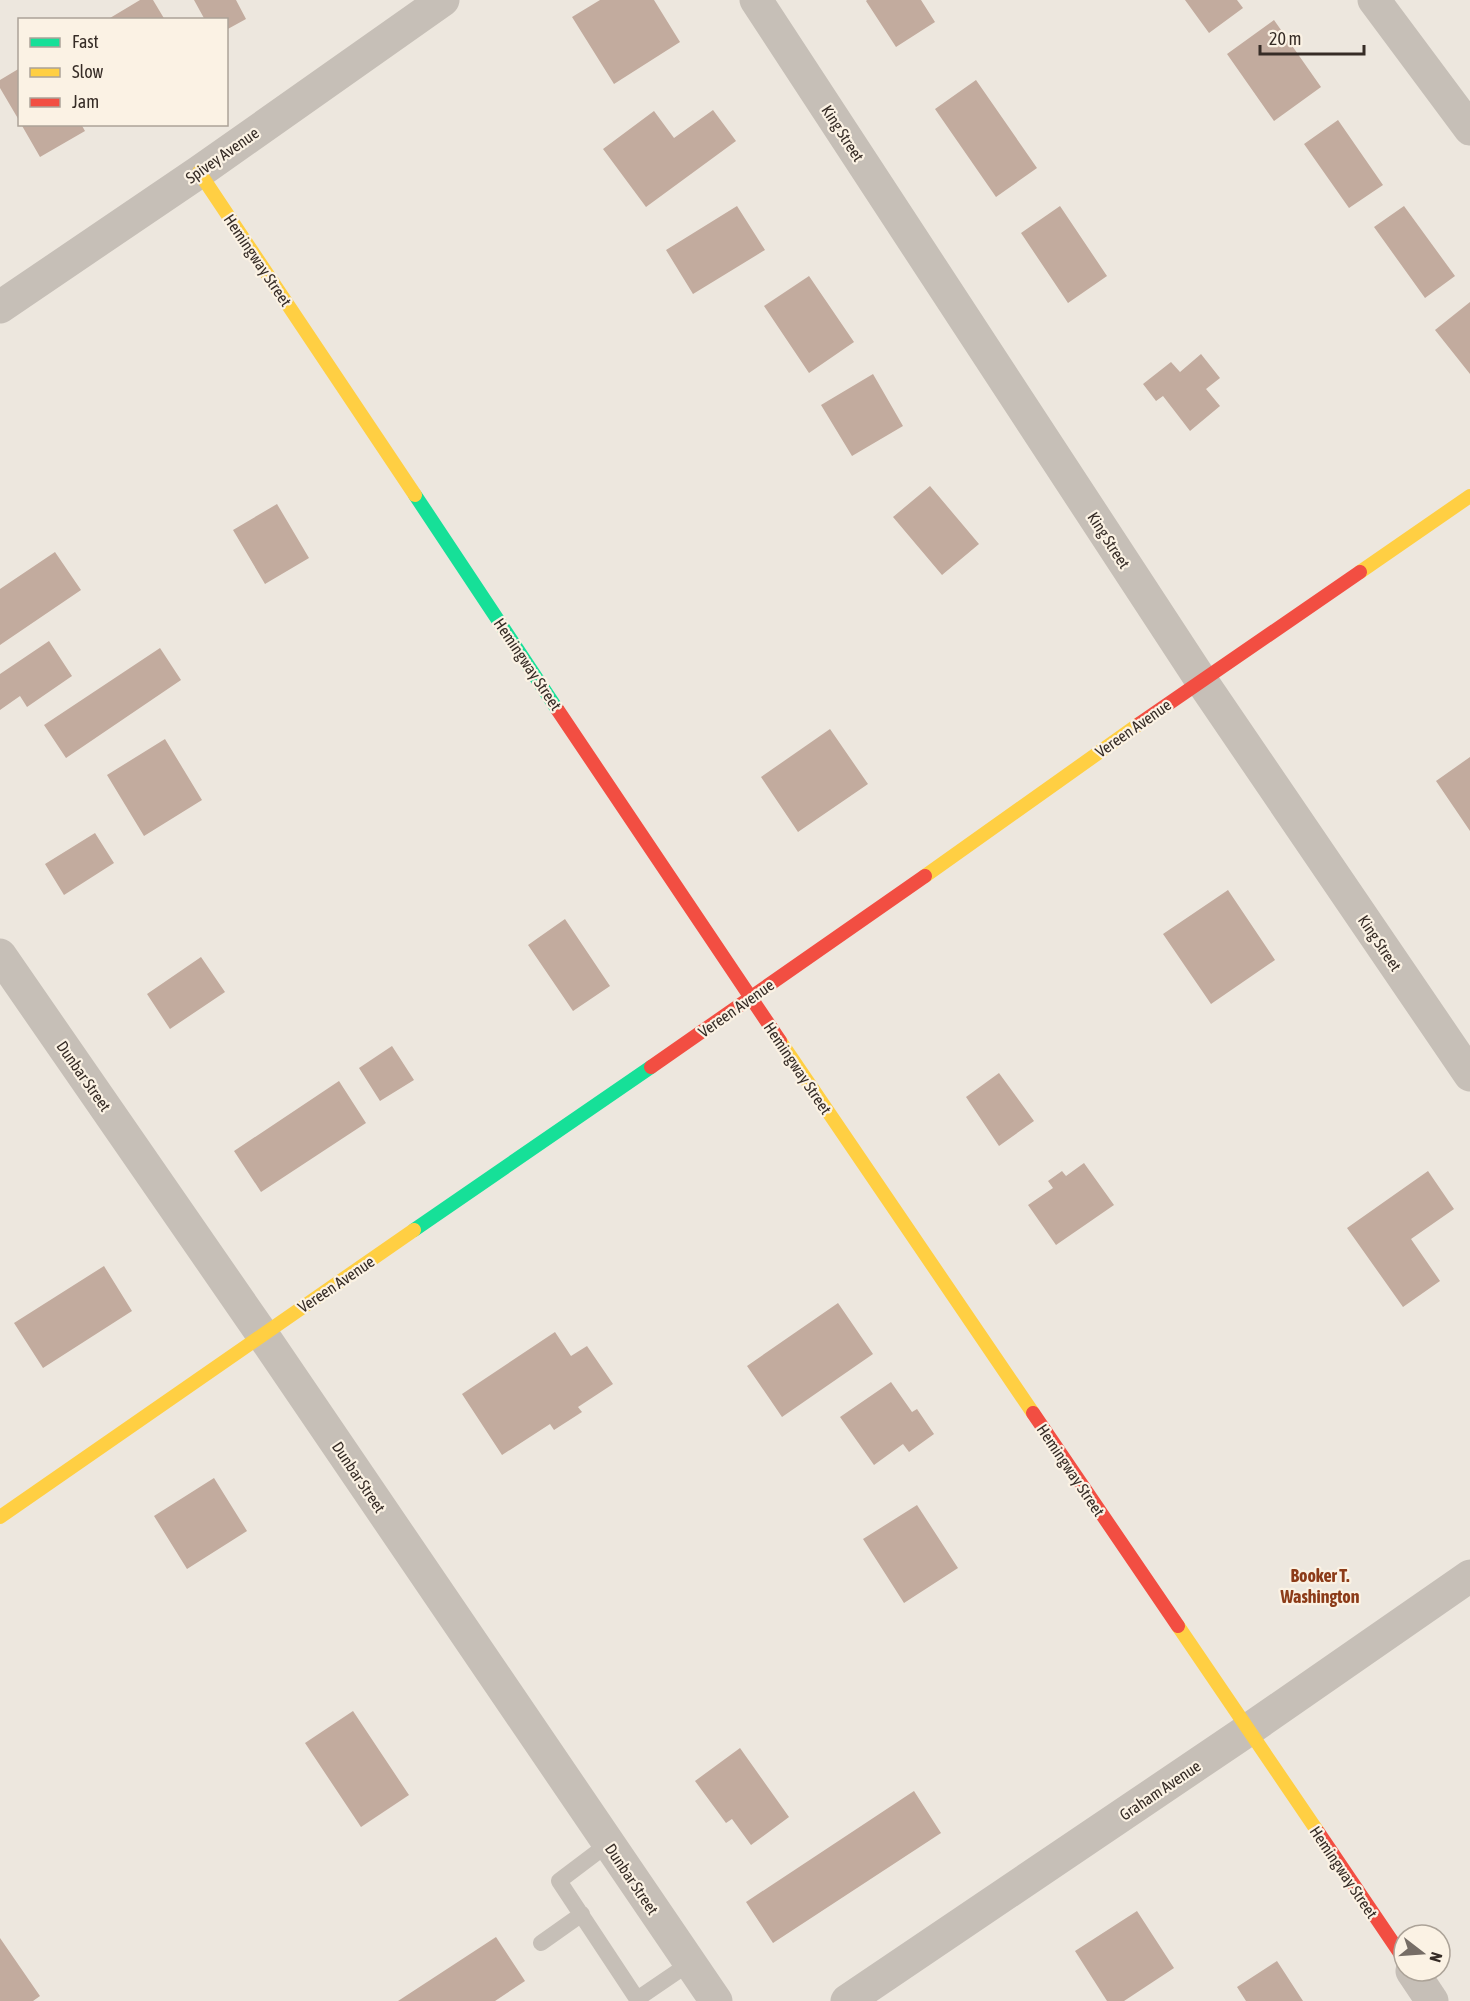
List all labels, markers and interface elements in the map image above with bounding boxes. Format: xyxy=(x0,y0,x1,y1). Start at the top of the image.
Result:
legend xyxy=(18,18,228,126)
scale bar xyxy=(1260,18,1364,56)
text: 20 m xyxy=(1269,28,1301,49)
text: Fast xyxy=(72,31,99,52)
text: Slow xyxy=(72,61,103,82)
text: Jam xyxy=(72,91,99,112)
street label: King Street xyxy=(817,101,868,165)
street label: Spivey Avenue xyxy=(182,123,262,187)
street label: Hemingway Street xyxy=(220,211,296,310)
street label: King Street xyxy=(1083,508,1134,572)
street label: Hemingway Street xyxy=(490,615,566,714)
street label: Vereen Avenue xyxy=(1092,695,1174,761)
street label: King Street xyxy=(1354,912,1405,975)
street label: Vereen Avenue xyxy=(695,975,777,1041)
street label: Hemingway Street xyxy=(760,1019,836,1118)
street label: Dunbar Street xyxy=(53,1037,115,1115)
street label: Vereen Avenue xyxy=(294,1252,378,1316)
street label: Hemingway Street xyxy=(1033,1421,1109,1520)
street label: Dunbar Street xyxy=(329,1438,389,1516)
district label: Booker T. Washington xyxy=(1280,1565,1360,1607)
street label: Graham Avenue xyxy=(1116,1756,1204,1824)
street label: Hemingway Street xyxy=(1306,1823,1382,1922)
street label: Dunbar Street xyxy=(602,1840,662,1918)
north arrow xyxy=(1392,1923,1452,1983)
text: N xyxy=(1426,1950,1446,1965)

